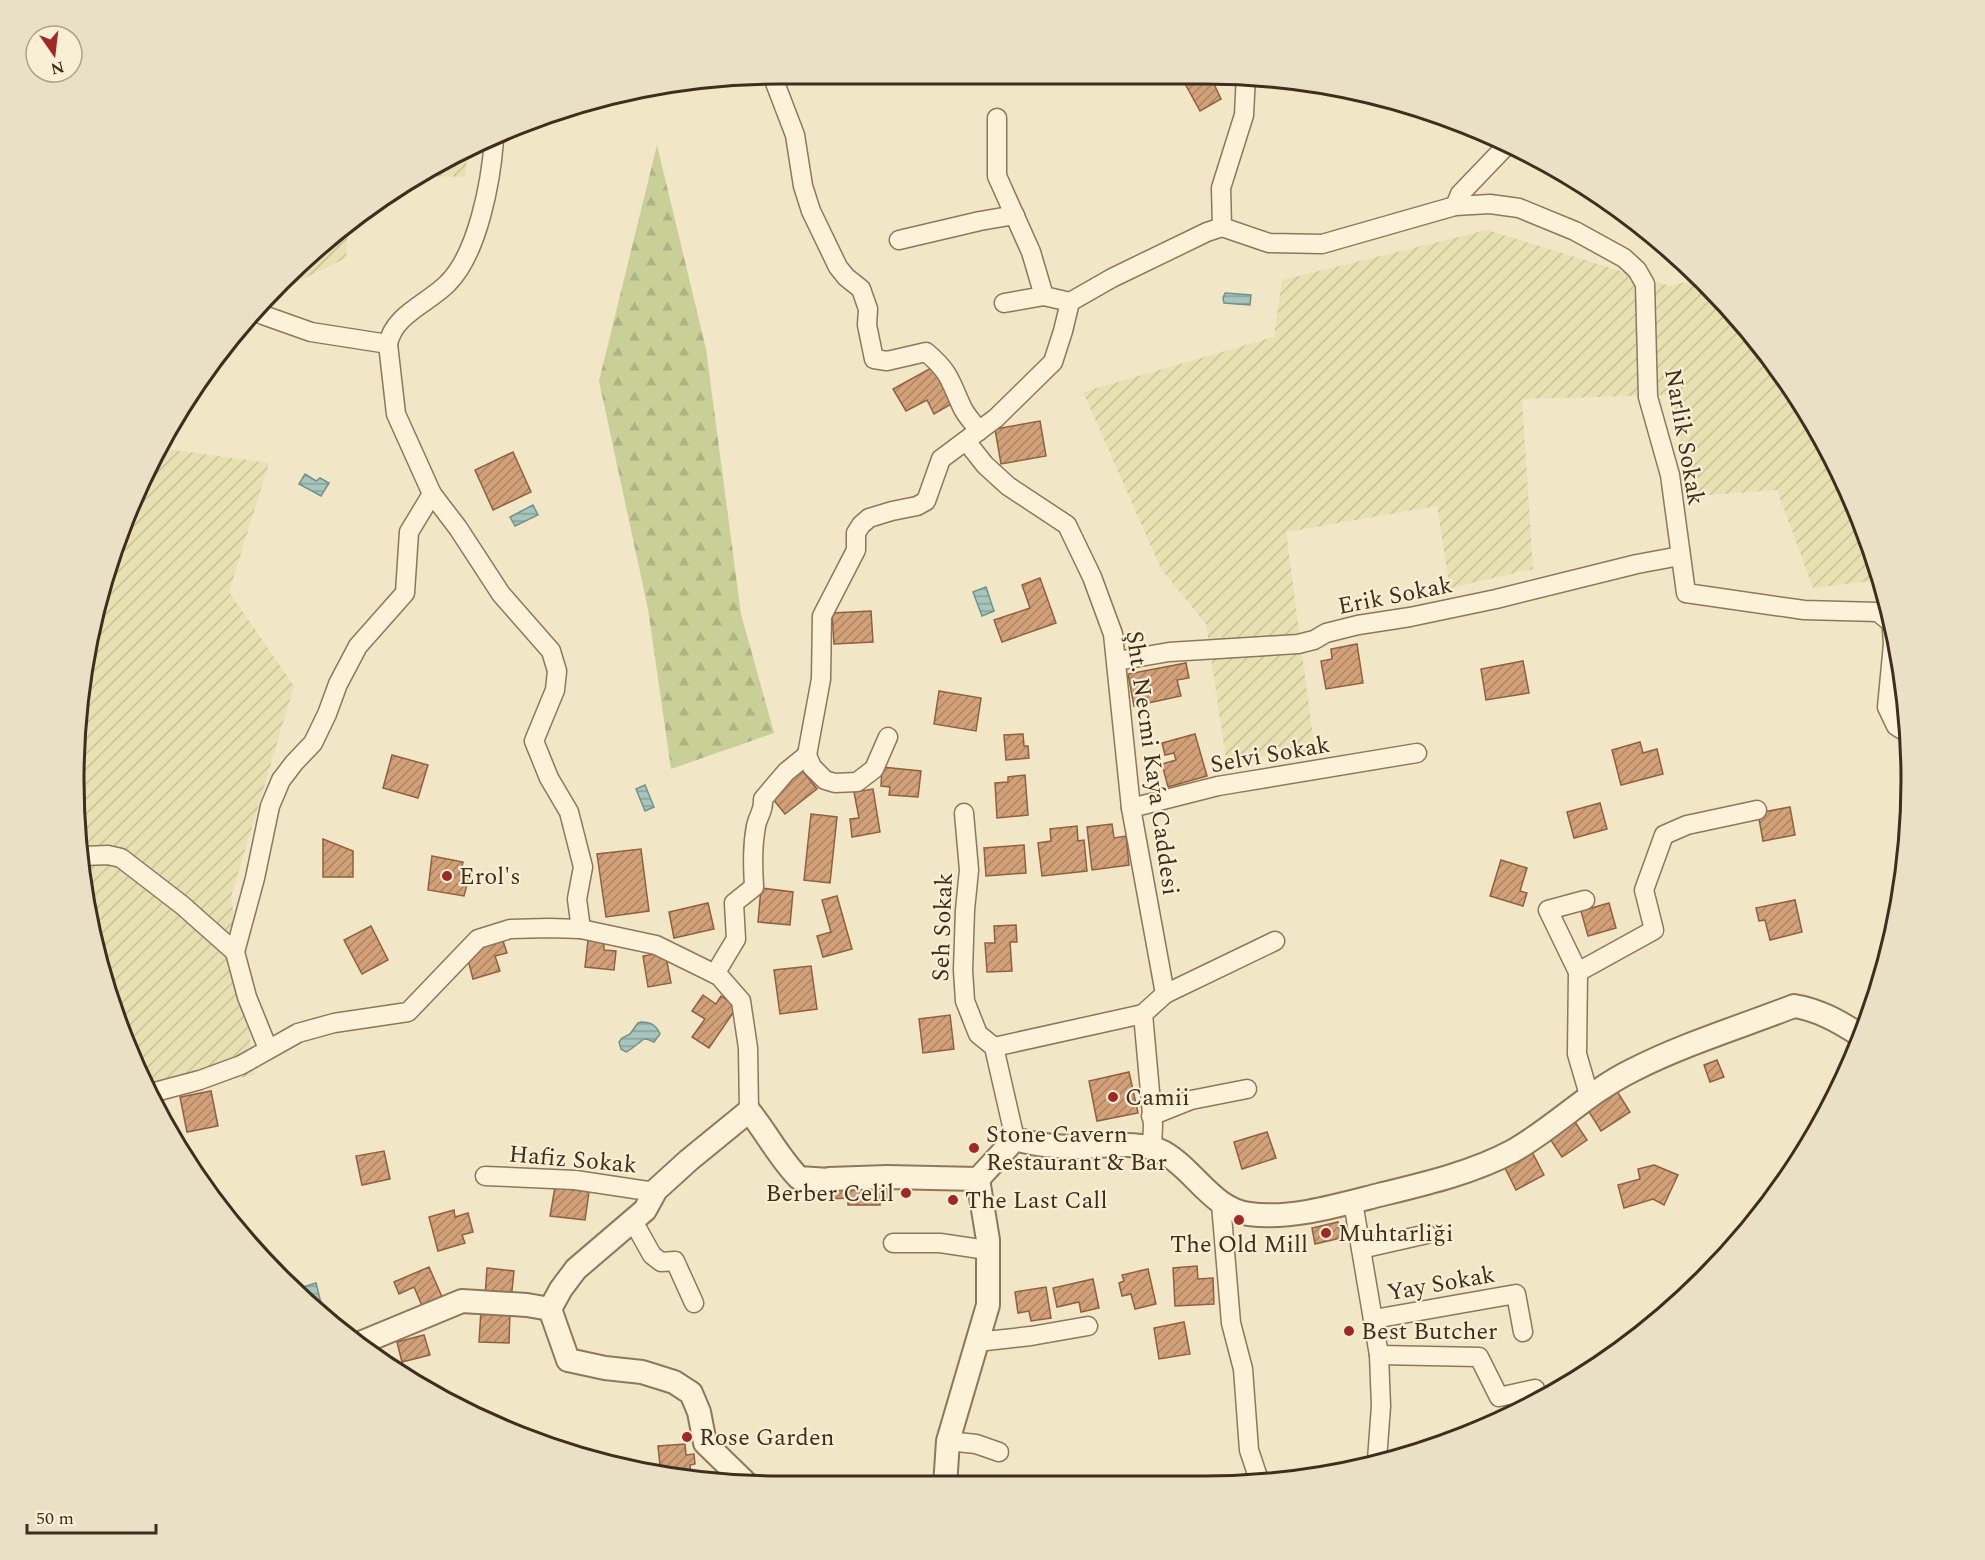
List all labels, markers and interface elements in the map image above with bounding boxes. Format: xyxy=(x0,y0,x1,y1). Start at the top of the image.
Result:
north arrow xyxy=(24,24,84,84)
text: N xyxy=(48,54,67,81)
street label: Narlik Sokak xyxy=(1654,366,1714,508)
street label: Erik Sokak xyxy=(1335,567,1456,625)
street label: Şht. Necmi Kaýa Caddesi xyxy=(1116,629,1188,898)
street label: Selvi Sokak xyxy=(1207,727,1333,783)
place label: Erol's xyxy=(459,859,521,895)
marker: Erol's xyxy=(440,869,454,883)
street label: Seh Sokak xyxy=(923,872,963,982)
place label: Camii xyxy=(1125,1080,1190,1116)
marker: Camii xyxy=(1106,1090,1120,1104)
place label: Stone Cavern Restaurant & Bar xyxy=(986,1117,1167,1181)
street label: Hafiz Sokak xyxy=(507,1136,638,1184)
marker: Stone Cavern Restaurant & Bar xyxy=(967,1141,981,1155)
place label: Berber Celil xyxy=(765,1176,894,1212)
place label: The Last Call xyxy=(965,1183,1107,1219)
marker: Berber Celil xyxy=(899,1186,913,1200)
marker: The Last Call xyxy=(946,1193,960,1207)
marker: The Old Mill xyxy=(1232,1213,1246,1227)
place label: Muhtarliği xyxy=(1338,1216,1453,1252)
marker: Muhtarliği xyxy=(1319,1226,1333,1240)
place label: The Old Mill xyxy=(1170,1227,1308,1263)
street label: Yay Sokak xyxy=(1384,1257,1498,1311)
place label: Best Butcher xyxy=(1361,1314,1498,1350)
marker: Best Butcher xyxy=(1342,1324,1356,1338)
place label: Rose Garden xyxy=(699,1420,835,1456)
marker: Rose Garden xyxy=(680,1430,694,1444)
scale bar xyxy=(27,1497,156,1535)
text: 50 m xyxy=(36,1505,74,1532)

